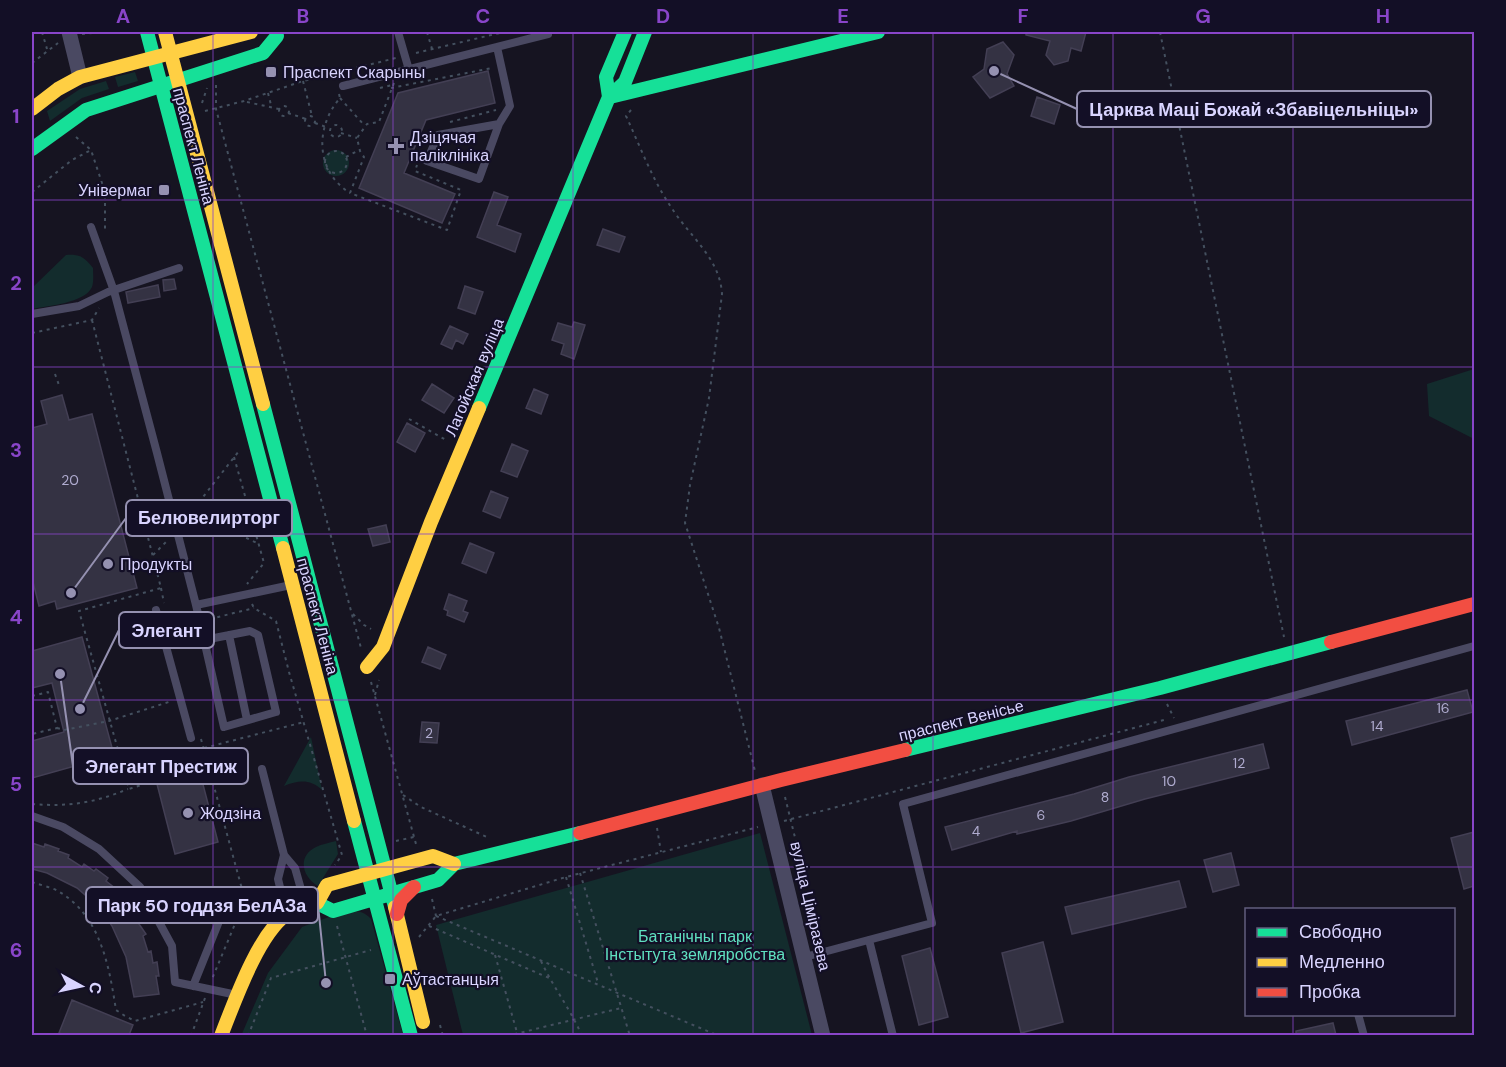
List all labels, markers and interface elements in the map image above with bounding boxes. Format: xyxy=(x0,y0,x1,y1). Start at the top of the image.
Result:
text: A xyxy=(116,3,130,29)
text: B xyxy=(297,3,309,29)
text: C xyxy=(476,3,490,29)
text: D xyxy=(656,3,670,29)
text: E xyxy=(837,3,849,29)
text: F xyxy=(1017,3,1029,29)
text: G xyxy=(1195,3,1211,29)
text: H xyxy=(1376,3,1390,29)
place label: Праспект Скарыны xyxy=(283,62,425,83)
marker: Праспект Скарыны xyxy=(264,65,278,79)
street label: праспект Леніна xyxy=(168,85,219,207)
callout: Царква Маці Божай «Збавіцельніцы» xyxy=(1077,91,1431,127)
text: Царква Маці Божай «Збавіцельніцы» xyxy=(1089,98,1419,122)
text: 1 xyxy=(12,103,20,129)
place label: Дзіцячая паліклініка xyxy=(410,127,489,166)
marker: Дзіцячая паліклініка xyxy=(387,137,405,155)
place label: Універмаг xyxy=(78,180,152,201)
marker: Універмаг xyxy=(157,183,171,197)
text: 2 xyxy=(10,270,22,296)
street label: Лагойская вуліца xyxy=(440,315,509,440)
text: 3 xyxy=(10,437,22,463)
house number: 20 xyxy=(61,471,79,489)
callout: Белювелирторг xyxy=(126,500,292,536)
text: Белювелирторг xyxy=(138,506,280,530)
place label: Продукты xyxy=(120,554,192,575)
street label: праспект Леніна xyxy=(292,555,343,677)
marker: Продукты xyxy=(101,557,115,571)
text: 4 xyxy=(10,604,23,630)
callout: Элегант xyxy=(119,612,214,648)
text: Элегант xyxy=(132,619,203,643)
street label: праспект Венісье xyxy=(896,695,1026,746)
house number: 16 xyxy=(1436,699,1450,717)
house number: 14 xyxy=(1371,717,1384,735)
house number: 2 xyxy=(425,724,433,742)
callout: Элегант Престиж xyxy=(73,748,248,784)
house number: 12 xyxy=(1233,754,1245,772)
text: Элегант Престиж xyxy=(85,755,237,779)
text: 5 xyxy=(10,771,22,797)
house number: 10 xyxy=(1162,772,1176,790)
house number: 8 xyxy=(1101,788,1109,806)
place label: Жодзіна xyxy=(200,803,261,824)
marker: Жодзіна xyxy=(181,806,195,820)
house number: 6 xyxy=(1037,806,1045,824)
house number: 4 xyxy=(972,822,981,840)
street label: вуліца Ціміразева xyxy=(785,840,836,973)
callout: Парк 50 годдзя БелАЗа xyxy=(86,887,318,923)
text: Парк 50 годдзя БелАЗа xyxy=(98,894,307,918)
legend xyxy=(1245,908,1455,1016)
text: Свободно xyxy=(1299,920,1382,944)
park label: Батанічны парк Інстытута земляробства xyxy=(605,926,785,965)
text: 6 xyxy=(10,937,22,963)
text: Медленно xyxy=(1299,950,1385,974)
north arrow xyxy=(51,956,111,1016)
place label: Аўтастанцыя xyxy=(402,969,499,990)
marker: Аўтастанцыя xyxy=(383,972,397,986)
text: Пробка xyxy=(1299,980,1362,1004)
text: С xyxy=(84,981,107,996)

